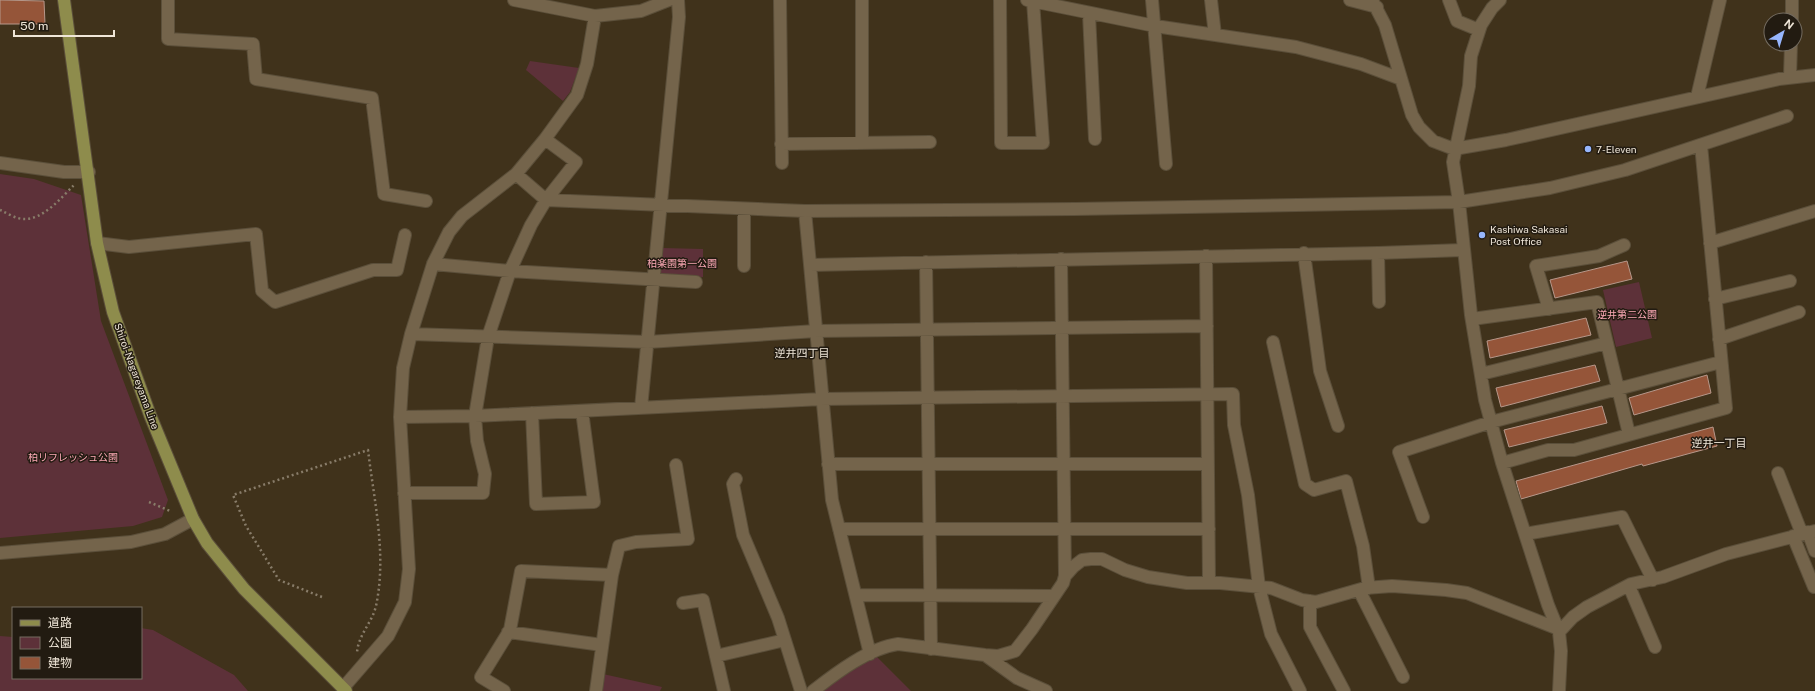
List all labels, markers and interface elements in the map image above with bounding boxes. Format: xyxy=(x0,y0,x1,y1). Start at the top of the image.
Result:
scale bar xyxy=(14,12,114,38)
north arrow xyxy=(1763,12,1803,52)
text: N xyxy=(1782,17,1796,31)
text: 50 m xyxy=(20,19,48,33)
place label: 7-Eleven xyxy=(1596,143,1637,155)
marker: 7-Eleven xyxy=(1583,144,1593,154)
place label: Kashiwa Sakasai Post Office xyxy=(1490,223,1567,247)
marker: Kashiwa Sakasai Post Office xyxy=(1477,230,1487,240)
park label: 柏楽園第一公園 xyxy=(647,257,717,269)
park label: 逆井第二公園 xyxy=(1597,308,1657,320)
street label: Shiroi-Nagareyama Line xyxy=(112,321,162,431)
district label: 逆井四丁目 xyxy=(775,347,830,359)
district label: 逆井一丁目 xyxy=(1692,437,1747,449)
park label: 柏リフレッシュ公園 xyxy=(28,451,118,463)
legend xyxy=(12,607,142,679)
text: 道路 xyxy=(48,616,72,630)
text: 公園 xyxy=(48,636,72,650)
text: 建物 xyxy=(48,656,72,670)

